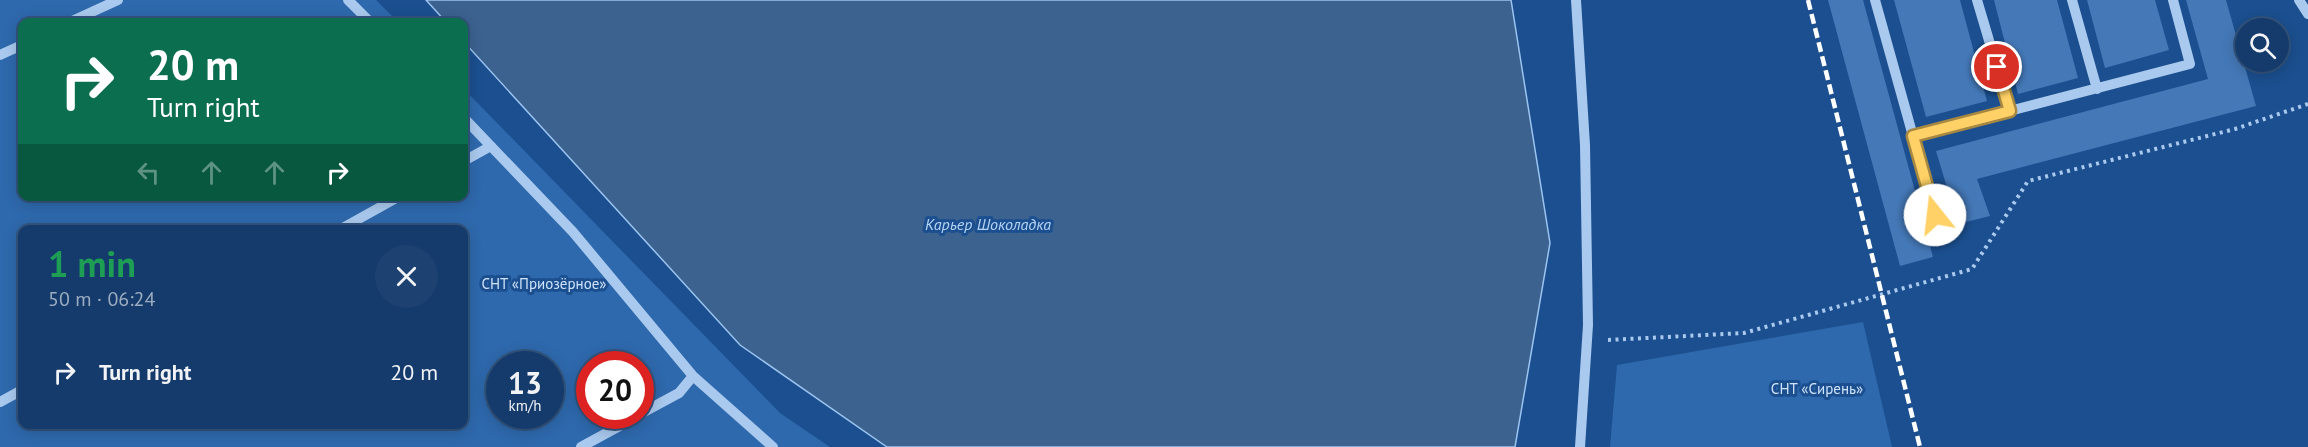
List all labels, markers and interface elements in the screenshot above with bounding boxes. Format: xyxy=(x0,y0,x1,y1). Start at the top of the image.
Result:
map controls xyxy=(2235,18,2289,72)
button: search xyxy=(2235,18,2289,72)
text: 20 m xyxy=(147,37,239,92)
pin xyxy=(1971,41,2022,92)
icon: right xyxy=(48,42,126,120)
icon: arrive xyxy=(1980,50,2013,83)
text: Turn right xyxy=(147,90,260,124)
icon: left xyxy=(132,156,165,189)
icon: ahead xyxy=(195,156,228,189)
icon: ahead xyxy=(258,156,291,189)
icon: right xyxy=(321,156,354,189)
position arrow xyxy=(1903,183,1967,247)
water label: Карьер Шоколадка xyxy=(925,214,1051,234)
text: 1 min xyxy=(48,240,136,287)
button: close xyxy=(375,245,438,308)
park label: СНТ «Приозёрное» xyxy=(481,274,607,293)
text: 50 m · 06:24 xyxy=(48,286,155,312)
speed limit sign: 20 xyxy=(576,351,654,429)
icon: right xyxy=(48,356,81,389)
text: Turn right xyxy=(99,358,191,386)
text: 20 m xyxy=(390,358,438,386)
text: 13 xyxy=(508,363,542,402)
park label: СНТ «Сирень» xyxy=(1771,379,1863,398)
text: km/h xyxy=(509,396,541,415)

